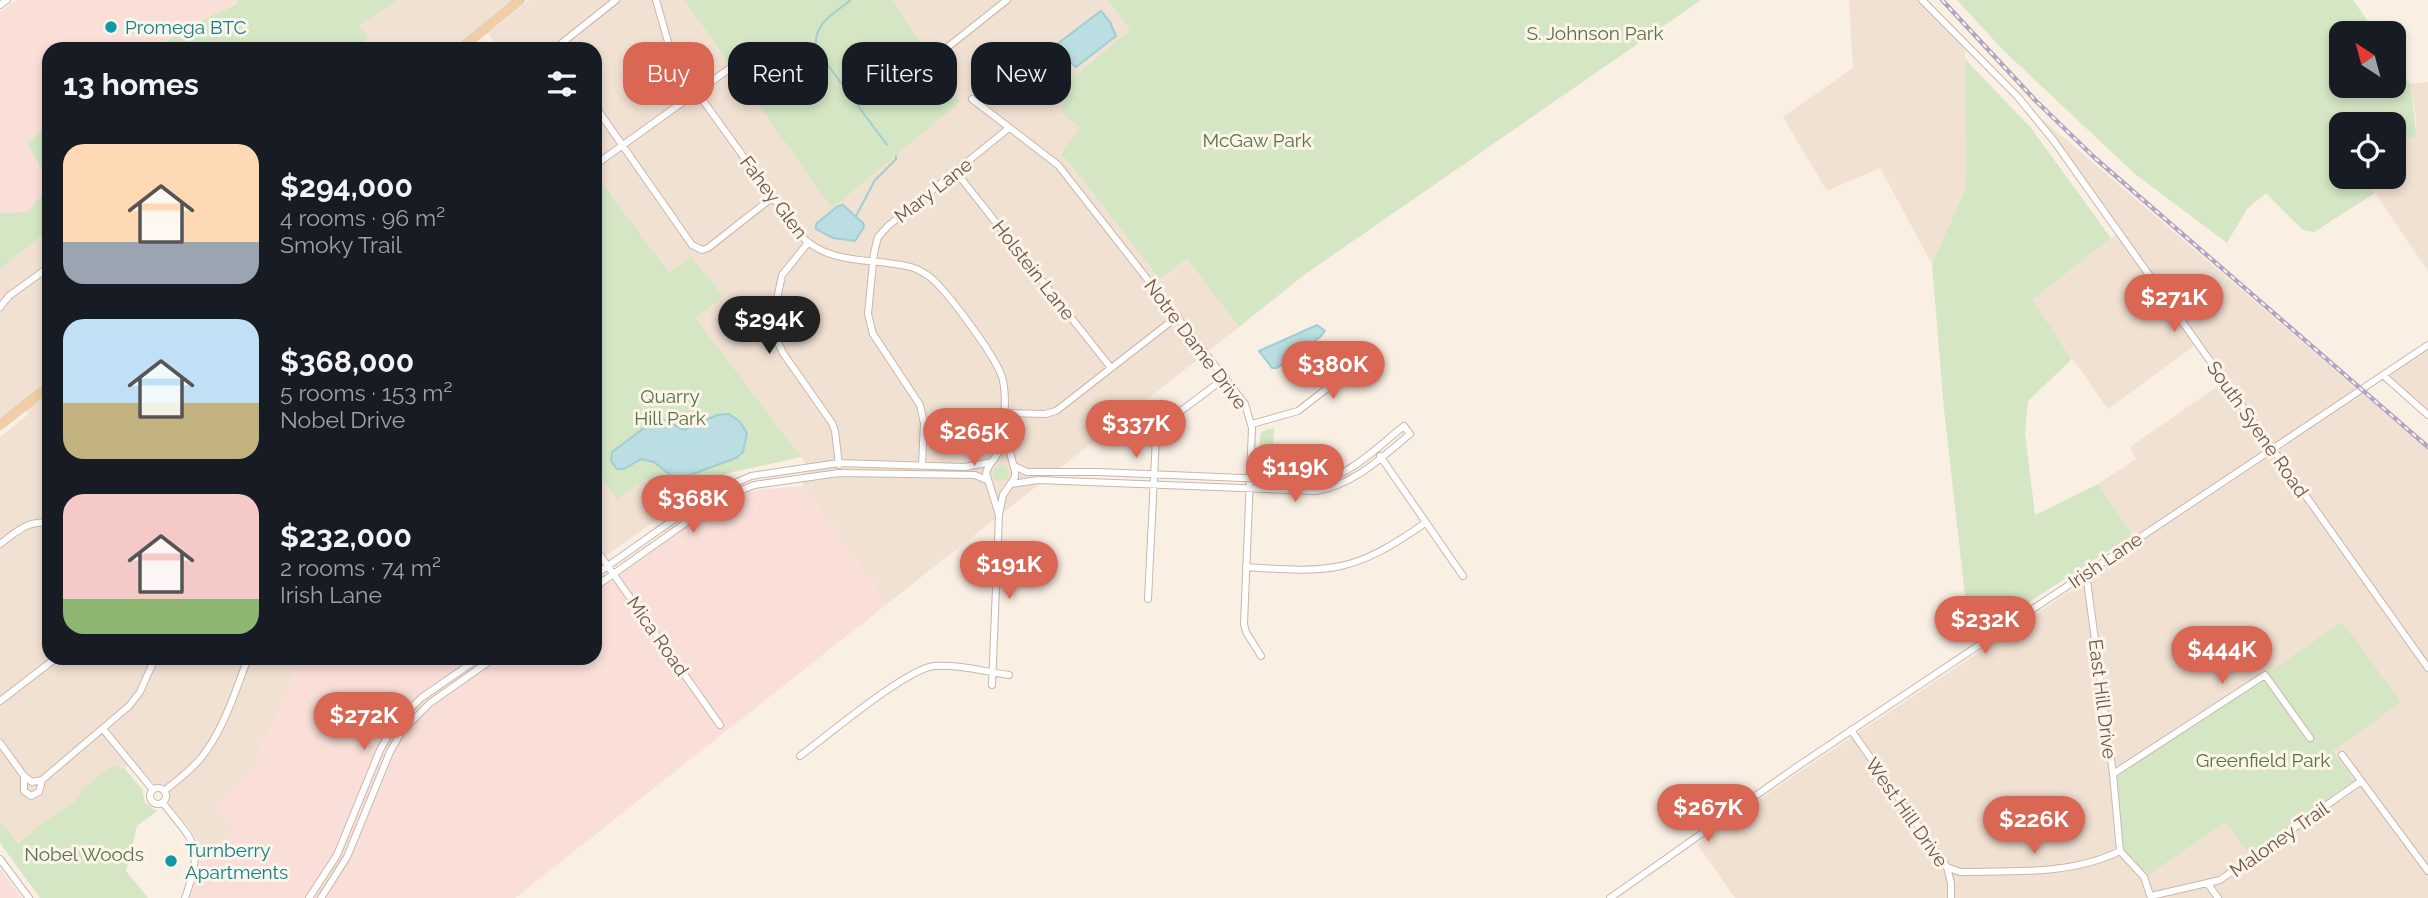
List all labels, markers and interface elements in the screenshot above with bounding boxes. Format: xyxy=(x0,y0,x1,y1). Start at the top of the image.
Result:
place label: Promega BTC xyxy=(125,16,247,38)
marker: Promega BTC xyxy=(103,19,119,35)
north arrow xyxy=(2329,21,2406,98)
map controls xyxy=(2329,21,2406,189)
park label: S. Johnson Park xyxy=(1526,22,1664,44)
chip: Buy xyxy=(623,42,714,105)
chip: Rent xyxy=(728,42,828,105)
chip: Filters xyxy=(842,42,957,105)
chip: New xyxy=(971,42,1071,105)
icon: filters xyxy=(543,65,581,103)
text: 13 homes xyxy=(63,67,199,102)
button: locate xyxy=(2329,112,2406,189)
park label: McGaw Park xyxy=(1202,129,1312,151)
street label: Fahey Glen xyxy=(736,151,812,243)
street label: Mary Lane xyxy=(890,153,976,227)
text: $294,000 xyxy=(280,169,413,204)
icon: home xyxy=(119,172,203,256)
text: 4 rooms · 96 m² xyxy=(280,204,445,231)
street label: Holstein Lane xyxy=(988,216,1080,324)
text: Smoky Trail xyxy=(280,231,402,258)
pin: $271K xyxy=(2125,274,2223,334)
street label: Notre Dame Drive xyxy=(1140,275,1252,413)
text: $271K xyxy=(2140,283,2208,310)
pin: $294K xyxy=(720,296,818,356)
text: $294K xyxy=(734,305,804,332)
pin: $380K xyxy=(1284,342,1382,401)
text: $368,000 xyxy=(280,344,414,379)
icon: home xyxy=(119,347,203,431)
text: $380K xyxy=(1298,350,1368,377)
street label: South Syene Road xyxy=(2203,357,2313,501)
text: 5 rooms · 153 m² xyxy=(280,379,452,406)
park label: Quarry Hill Park xyxy=(634,385,706,429)
pin: $337K xyxy=(1087,400,1185,460)
text: Nobel Drive xyxy=(280,406,405,433)
pin: $265K xyxy=(925,408,1023,468)
text: $337K xyxy=(1102,409,1170,436)
text: $265K xyxy=(939,417,1009,444)
pin: $119K xyxy=(1246,444,1344,504)
text: $119K xyxy=(1262,453,1328,480)
pin: $368K xyxy=(644,476,742,535)
text: $368K xyxy=(658,484,728,511)
text: $232,000 xyxy=(280,519,412,554)
icon: home xyxy=(119,522,203,606)
street label: Irish Lane xyxy=(2064,527,2146,593)
pin: $191K xyxy=(960,542,1058,601)
text: $191K xyxy=(976,550,1042,577)
text: 2 rooms · 74 m² xyxy=(280,554,441,581)
text: Irish Lane xyxy=(280,581,382,608)
street label: Mica Road xyxy=(623,592,693,680)
pin: $232K xyxy=(1936,596,2034,656)
text: $232K xyxy=(1951,605,2019,632)
pin: $444K xyxy=(2173,626,2271,686)
text: $444K xyxy=(2187,635,2257,662)
street label: East Hill Drive xyxy=(2085,638,2121,760)
pin: $272K xyxy=(315,692,413,752)
text: $272K xyxy=(330,701,398,728)
park label: Greenfield Park xyxy=(2196,749,2330,771)
street label: West Hill Drive xyxy=(1861,753,1953,871)
pin: $267K xyxy=(1659,784,1757,844)
text: $267K xyxy=(1673,793,1743,820)
pin: $226K xyxy=(1985,796,2083,856)
street label: Maloney Trail xyxy=(2225,796,2333,881)
text: $226K xyxy=(1999,805,2069,832)
place label: Turnberry Apartments xyxy=(185,839,288,883)
park label: Nobel Woods xyxy=(24,843,144,865)
marker: Turnberry Apartments xyxy=(163,853,179,869)

